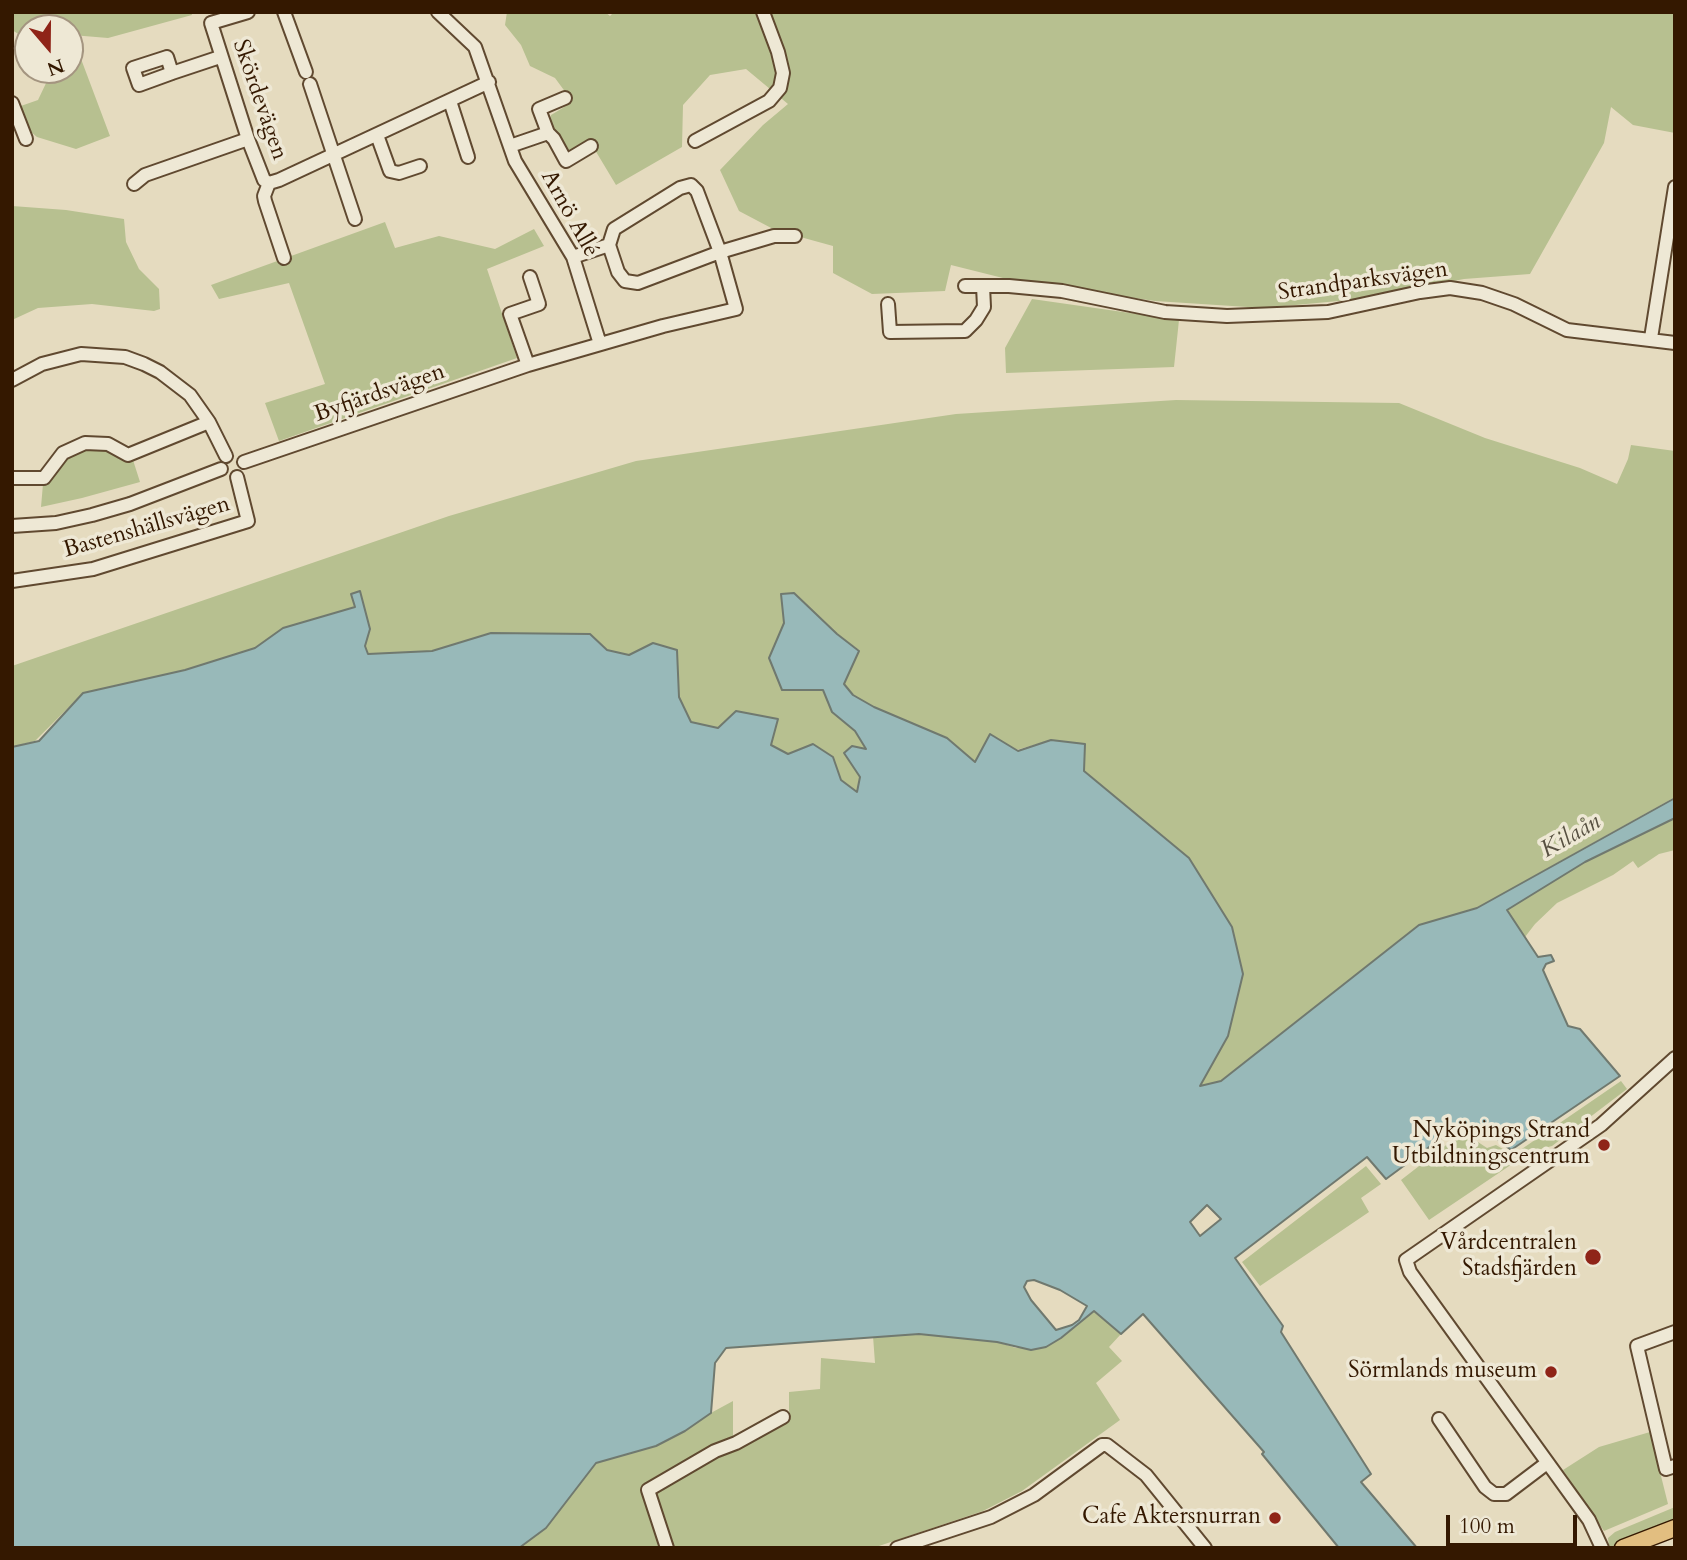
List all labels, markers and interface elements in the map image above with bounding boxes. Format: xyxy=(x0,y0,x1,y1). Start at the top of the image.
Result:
north arrow xyxy=(14,14,84,84)
street label: Skördevägen xyxy=(226,36,292,164)
text: N xyxy=(43,52,68,82)
street label: Arnö Allé xyxy=(534,166,604,262)
street label: Strandparksvägen xyxy=(1276,256,1450,308)
street label: Byfjärdsvägen xyxy=(311,359,449,429)
street label: Bastenshällsvägen xyxy=(60,491,234,565)
water label: Kilaån xyxy=(1536,808,1606,866)
place label: Nyköpings Strand Utbildningscentrum xyxy=(1392,1118,1590,1172)
marker: Nyköpings Strand Utbildningscentrum xyxy=(1596,1137,1612,1153)
place label: Vårdcentralen Stadsfjärden xyxy=(1441,1230,1577,1284)
marker: Vårdcentralen Stadsfjärden xyxy=(1583,1247,1603,1267)
place label: Sörmlands museum xyxy=(1348,1358,1537,1386)
marker: Sörmlands museum xyxy=(1543,1364,1559,1380)
scale bar xyxy=(1449,1500,1580,1544)
place label: Cafe Aktersnurran xyxy=(1082,1504,1261,1532)
marker: Cafe Aktersnurran xyxy=(1267,1510,1283,1526)
text: 100 m xyxy=(1459,1512,1515,1541)

